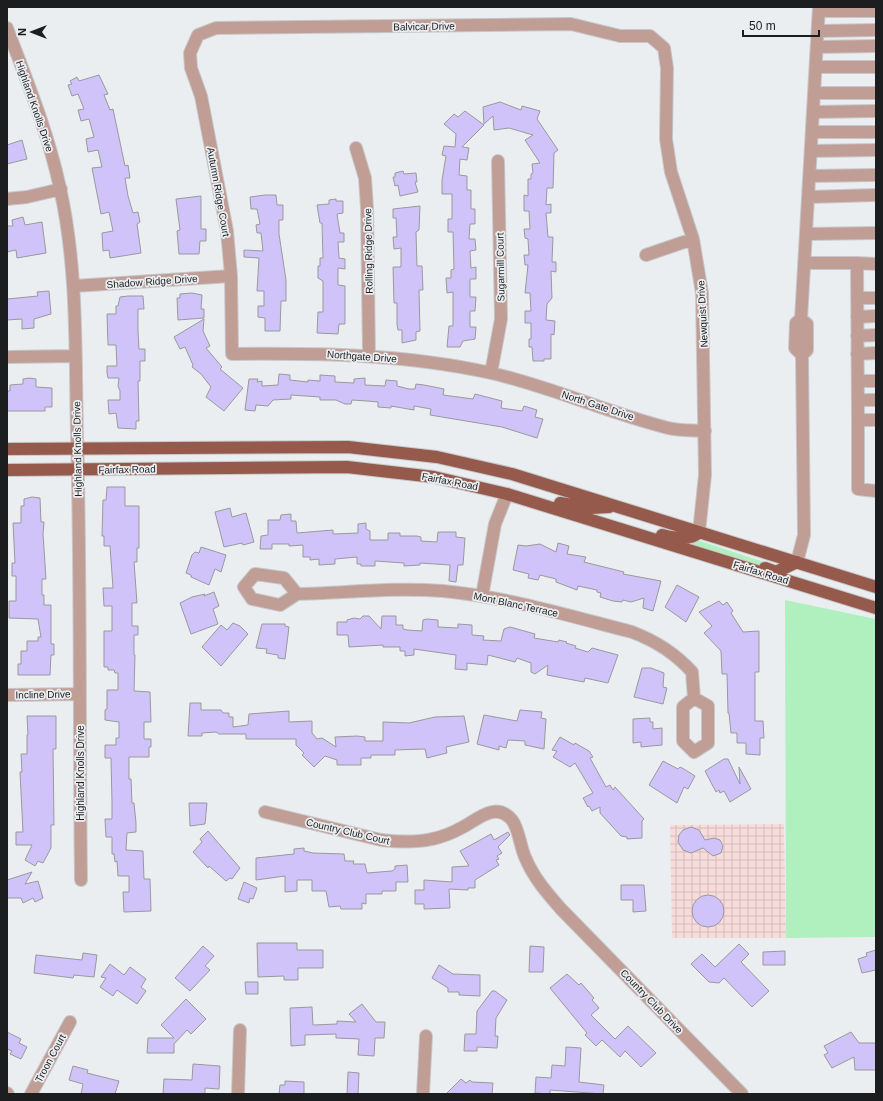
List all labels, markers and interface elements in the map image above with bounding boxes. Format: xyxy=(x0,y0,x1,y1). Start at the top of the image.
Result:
north arrow xyxy=(12,12,52,52)
scale bar xyxy=(743,12,819,38)
text: 50 m xyxy=(749,19,776,33)
street label: Balvicar Drive xyxy=(393,20,455,33)
text: N xyxy=(16,28,28,36)
street label: Highland Knolls Drive xyxy=(14,59,55,154)
street label: Autumn Ridge Court xyxy=(205,147,232,238)
street label: Rolling Ridge Drive xyxy=(362,208,375,294)
street label: Sugarmill Court xyxy=(494,232,507,302)
street label: Shadow Ridge Drive xyxy=(106,273,198,290)
street label: Newquist Drive xyxy=(695,280,710,348)
street label: Northgate Drive xyxy=(327,349,398,364)
street label: North Gate Drive xyxy=(560,389,636,422)
street label: Highland Knolls Drive xyxy=(71,401,84,497)
street label: Fairfax Road xyxy=(98,464,156,475)
street label: Fairfax Road xyxy=(421,471,479,492)
street label: Fairfax Road xyxy=(732,559,790,586)
street label: Mont Blanc Terrace xyxy=(473,590,560,619)
street label: Incline Drive xyxy=(15,689,71,700)
street label: Highland Knolls Drive xyxy=(75,725,86,821)
street label: Country Club Court xyxy=(305,817,391,847)
street label: Country Club Drive xyxy=(618,967,685,1036)
street label: Troon Court xyxy=(33,1032,68,1084)

